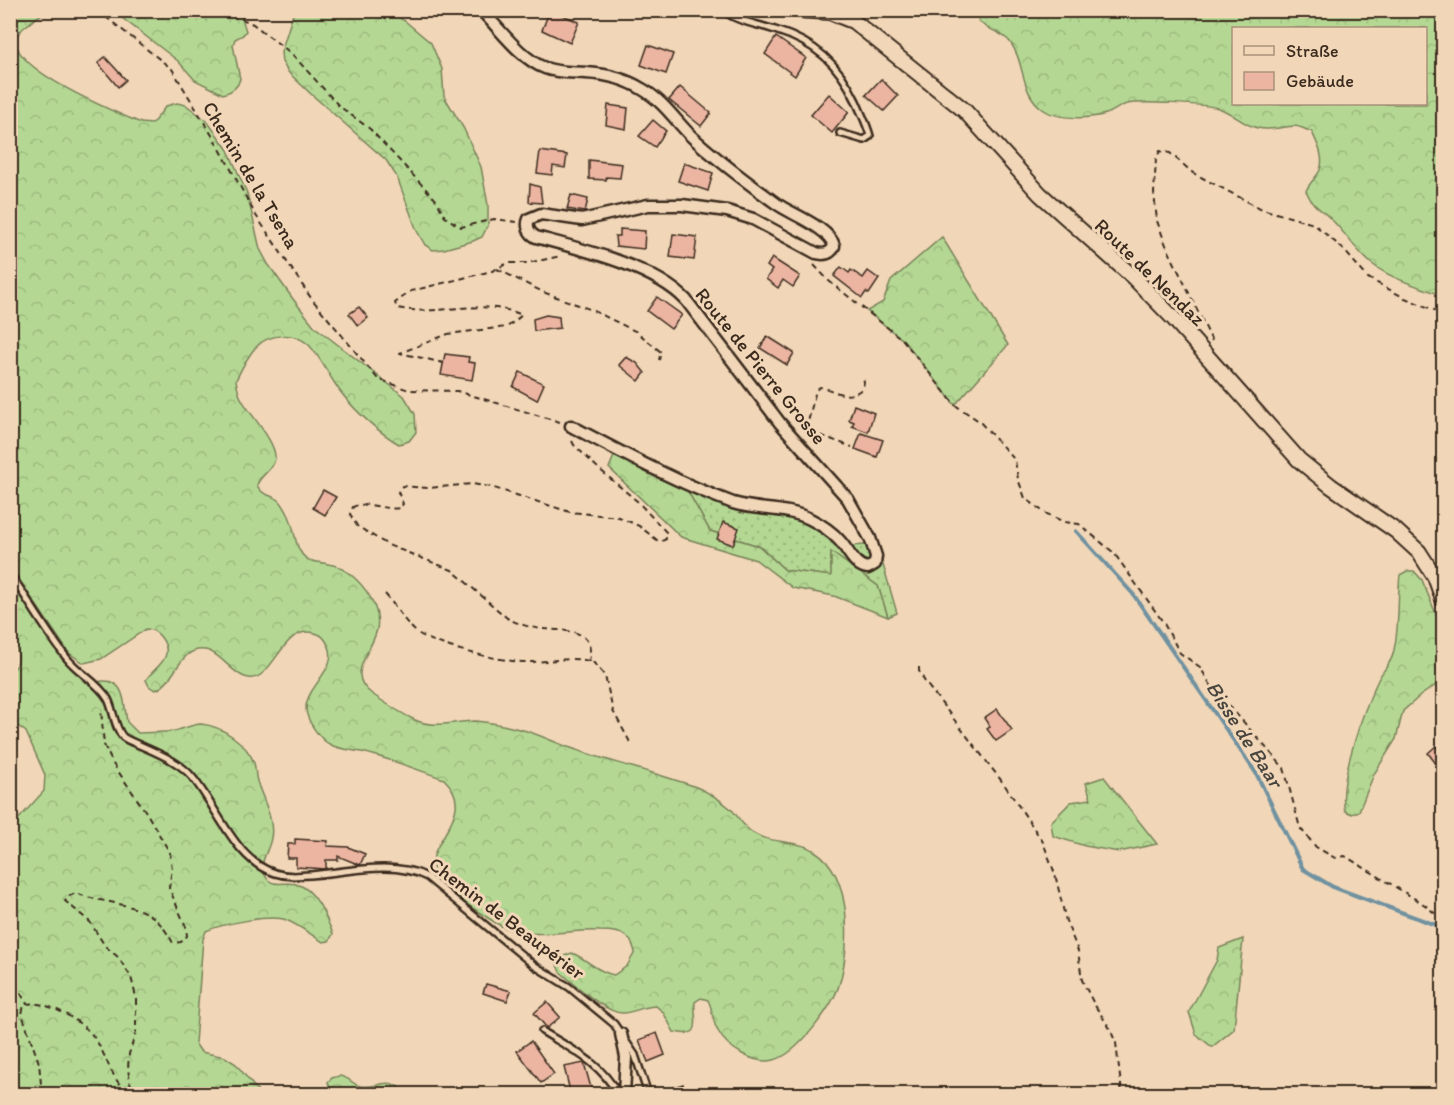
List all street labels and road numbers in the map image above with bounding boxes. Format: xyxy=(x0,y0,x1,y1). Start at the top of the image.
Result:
street label: Chemin de la Tsena xyxy=(198,97,305,253)
street label: Route de Nendaz xyxy=(1090,213,1210,331)
street label: Route de Pierre Grosse xyxy=(690,283,832,449)
street label: Chemin de Beaupérier xyxy=(424,852,590,985)

